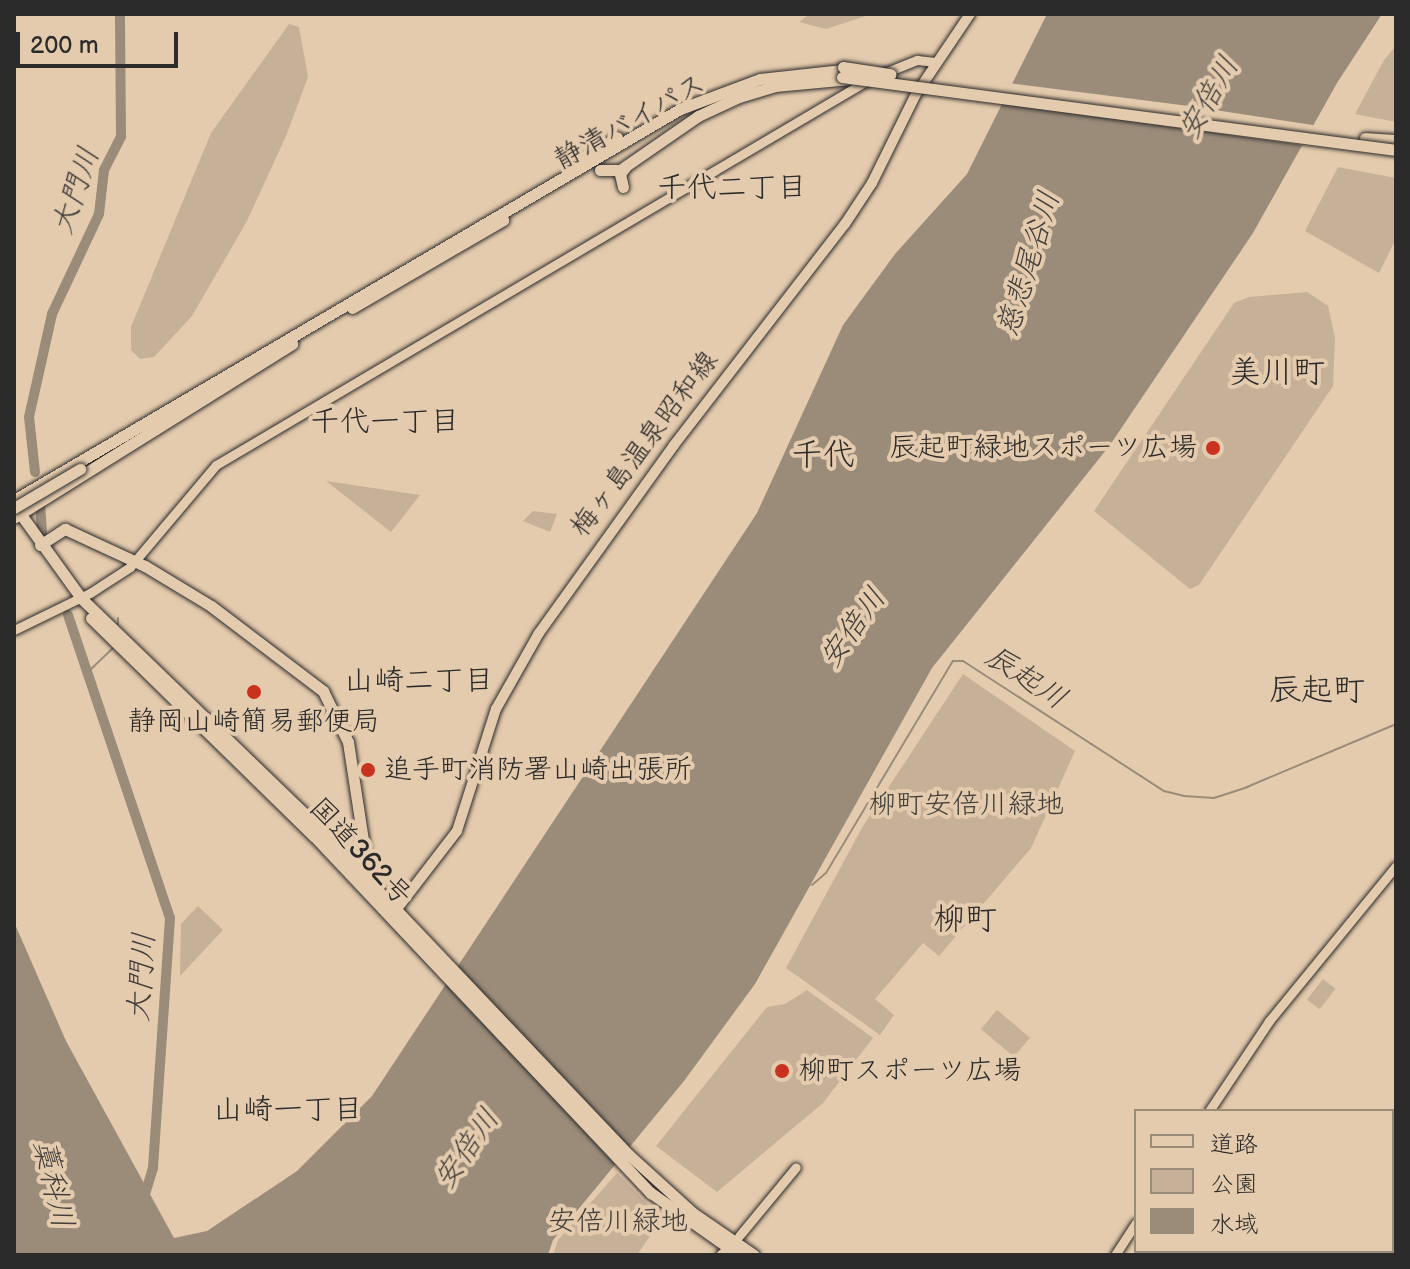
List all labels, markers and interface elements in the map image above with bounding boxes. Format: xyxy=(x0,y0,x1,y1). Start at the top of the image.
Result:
scale bar xyxy=(20,16,182,66)
text: 200 m xyxy=(30,31,99,60)
water label: 安倍川 xyxy=(1171,50,1247,146)
street label: 静清バイパス xyxy=(548,67,712,177)
water label: 大門川 xyxy=(44,143,108,239)
district label: 千代二丁目 xyxy=(657,170,807,206)
water label: 慈悲尾谷川 xyxy=(990,187,1068,341)
street label: 梅ヶ島温泉昭和線 xyxy=(564,344,726,544)
district label: 美川町 xyxy=(1229,354,1325,392)
district label: 千代一丁目 xyxy=(310,404,460,440)
place label: 辰起町緑地スポーツ広場 xyxy=(889,431,1197,465)
district label: 千代 xyxy=(791,437,855,475)
marker: 辰起町緑地スポーツ広場 xyxy=(1204,439,1222,457)
water label: 安倍川 xyxy=(812,581,894,675)
water label: 辰起川 xyxy=(978,638,1074,718)
district label: 山崎二丁目 xyxy=(344,663,494,699)
district label: 辰起町 xyxy=(1269,672,1365,710)
marker: 静岡山崎簡易郵便局 xyxy=(245,683,263,701)
place label: 静岡山崎簡易郵便局 xyxy=(128,705,380,739)
place label: 追手町消防署山崎出張所 xyxy=(384,753,692,787)
marker: 追手町消防署山崎出張所 xyxy=(359,761,377,779)
park label: 柳町安倍川緑地 xyxy=(868,788,1064,822)
street label: 国道362号 xyxy=(302,791,418,913)
district label: 柳町 xyxy=(933,901,997,939)
water label: 大門川 xyxy=(121,931,163,1023)
place label: 柳町スポーツ広場 xyxy=(798,1054,1022,1088)
marker: 柳町スポーツ広場 xyxy=(773,1062,791,1080)
district label: 山崎一丁目 xyxy=(213,1092,363,1128)
water label: 安倍川 xyxy=(426,1102,508,1196)
legend xyxy=(1134,1109,1394,1253)
text: 道路 xyxy=(1210,1130,1258,1159)
water label: 藁科川 xyxy=(25,1136,81,1232)
text: 公園 xyxy=(1210,1170,1258,1199)
park label: 安倍川緑地 xyxy=(548,1205,688,1239)
text: 水域 xyxy=(1210,1210,1258,1239)

